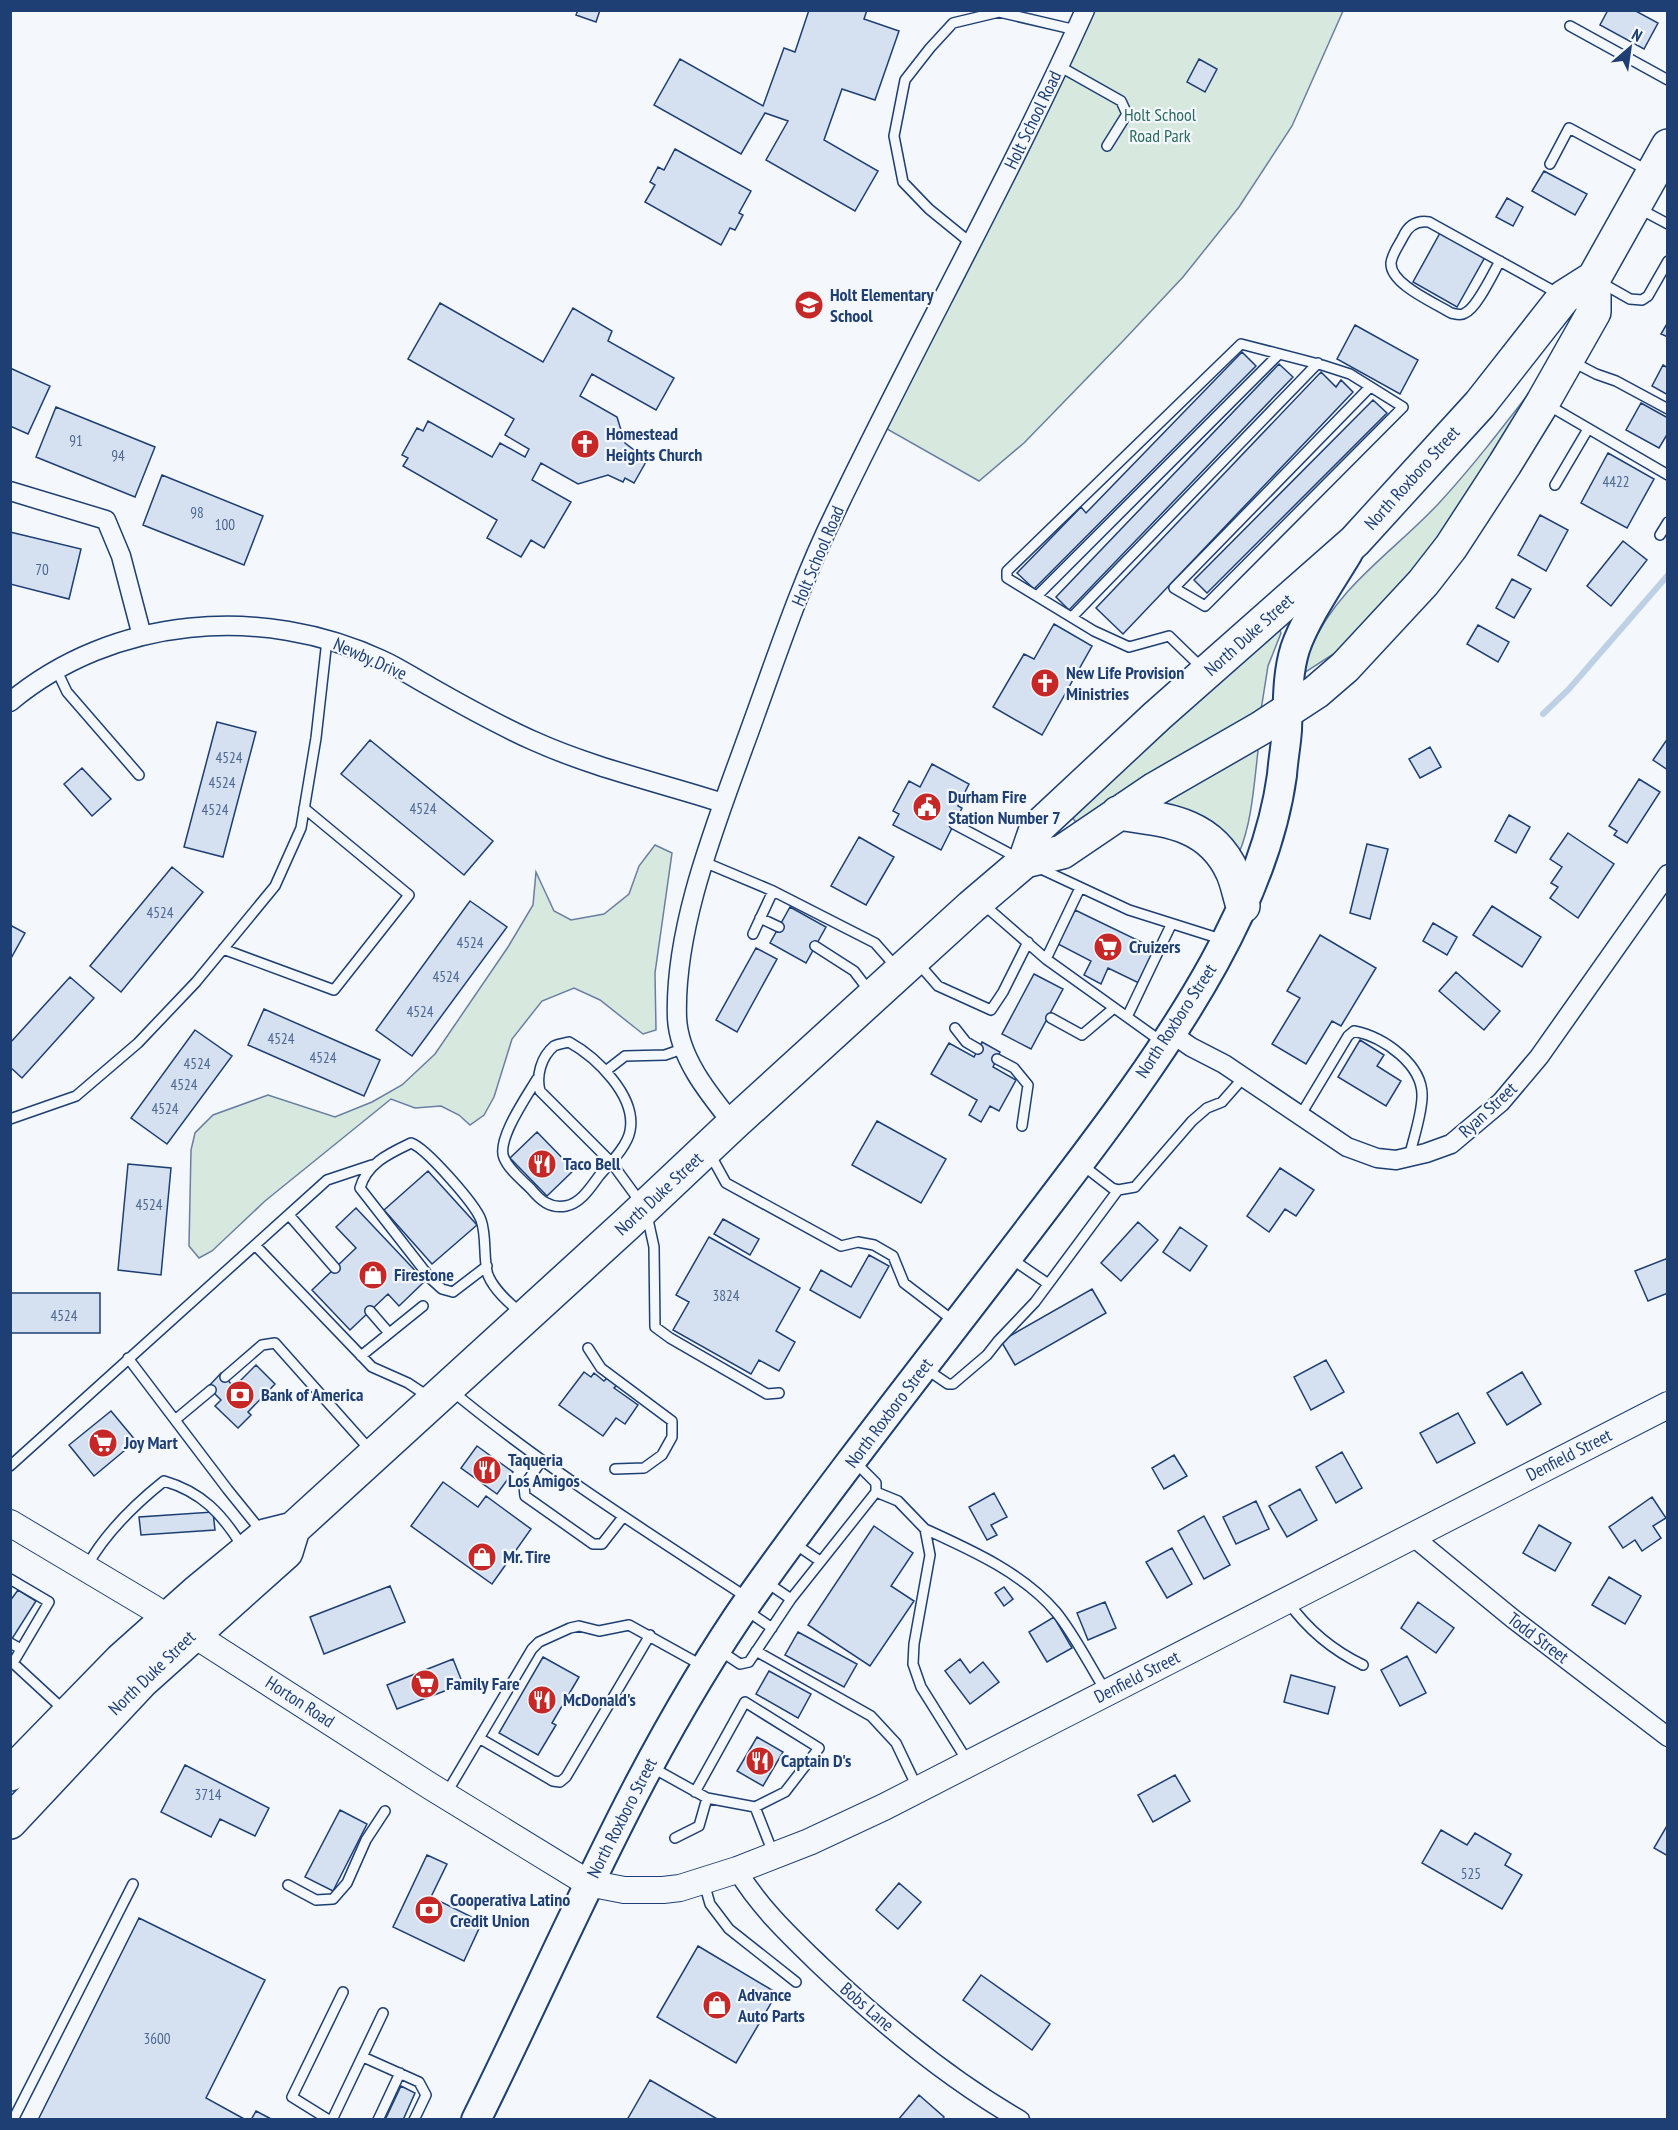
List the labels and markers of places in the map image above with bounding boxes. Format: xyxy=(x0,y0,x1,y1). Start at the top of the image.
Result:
place label: Holt Elementary School xyxy=(830,283,934,327)
school or university icon: Holt Elementary School xyxy=(793,289,825,321)
place label: Homestead Heights Church xyxy=(606,422,702,466)
church icon: Homestead Heights Church xyxy=(569,428,601,460)
place label: New Life Provision Ministries xyxy=(1066,661,1184,705)
church icon: New Life Provision Ministries xyxy=(1029,667,1061,699)
place label: Durham Fire Station Number 7 xyxy=(948,785,1061,829)
public building icon: Durham Fire Station Number 7 xyxy=(911,791,943,823)
supermarket icon: Cruizers xyxy=(1092,931,1124,963)
place label: Cruizers xyxy=(1129,935,1180,958)
restaurant icon: Taco Bell xyxy=(526,1148,558,1180)
place label: Taco Bell xyxy=(563,1152,621,1175)
shop icon: Firestone xyxy=(357,1259,389,1291)
place label: Firestone xyxy=(394,1263,454,1286)
bank icon: Bank of America xyxy=(224,1379,256,1411)
place label: Bank of America xyxy=(261,1383,363,1406)
supermarket icon: Joy Mart xyxy=(87,1427,119,1459)
place label: Joy Mart xyxy=(123,1431,178,1454)
place label: Taqueria Los Amigos xyxy=(508,1448,580,1492)
restaurant icon: Taqueria Los Amigos xyxy=(471,1454,503,1486)
shop icon: Mr. Tire xyxy=(466,1541,498,1573)
place label: Mr. Tire xyxy=(503,1545,551,1568)
supermarket icon: Family Fare xyxy=(409,1668,441,1700)
place label: Family Fare xyxy=(446,1672,520,1695)
restaurant icon: McDonald's xyxy=(526,1684,558,1716)
place label: McDonald's xyxy=(563,1688,636,1711)
restaurant icon: Captain D's xyxy=(744,1745,776,1777)
place label: Captain D's xyxy=(781,1749,851,1772)
place label: Cooperativa Latino Credit Union xyxy=(450,1888,570,1932)
bank icon: Cooperativa Latino Credit Union xyxy=(413,1894,445,1926)
place label: Advance Auto Parts xyxy=(737,1983,805,2027)
shop icon: Advance Auto Parts xyxy=(701,1989,733,2021)

